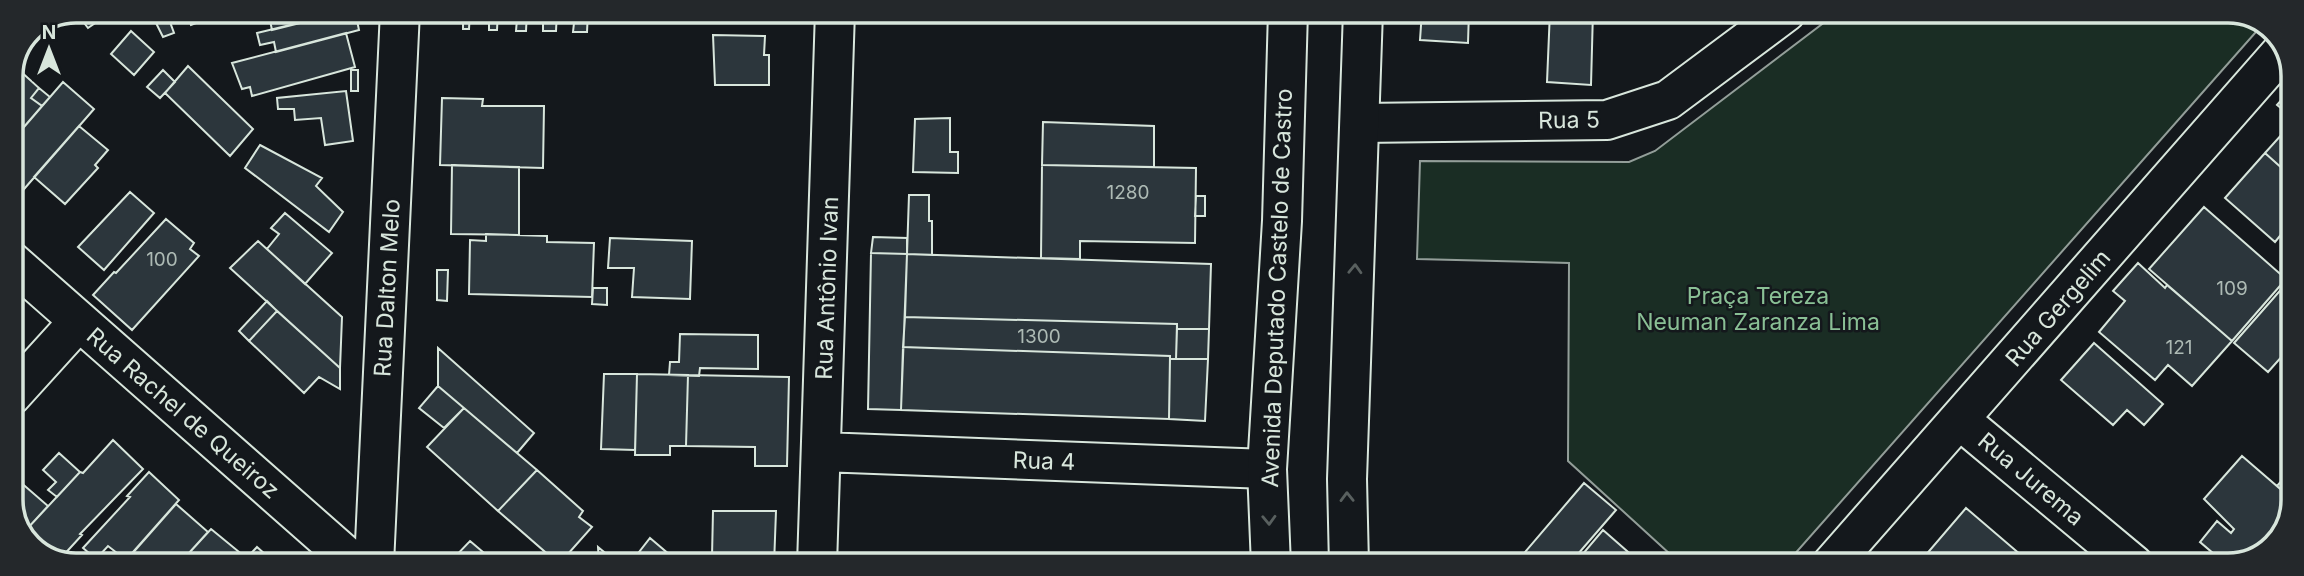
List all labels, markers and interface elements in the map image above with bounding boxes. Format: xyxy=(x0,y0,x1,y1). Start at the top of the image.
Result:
north arrow xyxy=(14,14,84,84)
text: N xyxy=(42,21,56,44)
street label: Avenida Deputado Castelo de Castro xyxy=(1256,88,1298,488)
street label: Rua 5 xyxy=(1538,105,1600,135)
house number: 1280 xyxy=(1106,181,1150,204)
street label: Rua Antônio Ivan xyxy=(810,196,844,380)
street label: Rua Dalton Melo xyxy=(368,198,406,378)
street label: Rua Gergelim xyxy=(2000,244,2116,372)
house number: 100 xyxy=(146,248,178,271)
one-way arrow xyxy=(1347,264,1362,275)
house number: 109 xyxy=(2216,277,2248,300)
park label: Praça Tereza Neuman Zaranza Lima xyxy=(1636,282,1880,336)
street label: Rua Rachel de Queiroz xyxy=(81,322,285,504)
house number: 1300 xyxy=(1017,325,1061,348)
house number: 121 xyxy=(2165,336,2193,359)
street label: Rua Jurema xyxy=(1972,427,2090,531)
street label: Rua 4 xyxy=(1012,446,1076,476)
one-way arrow xyxy=(1339,491,1355,501)
one-way arrow xyxy=(1261,515,1276,526)

